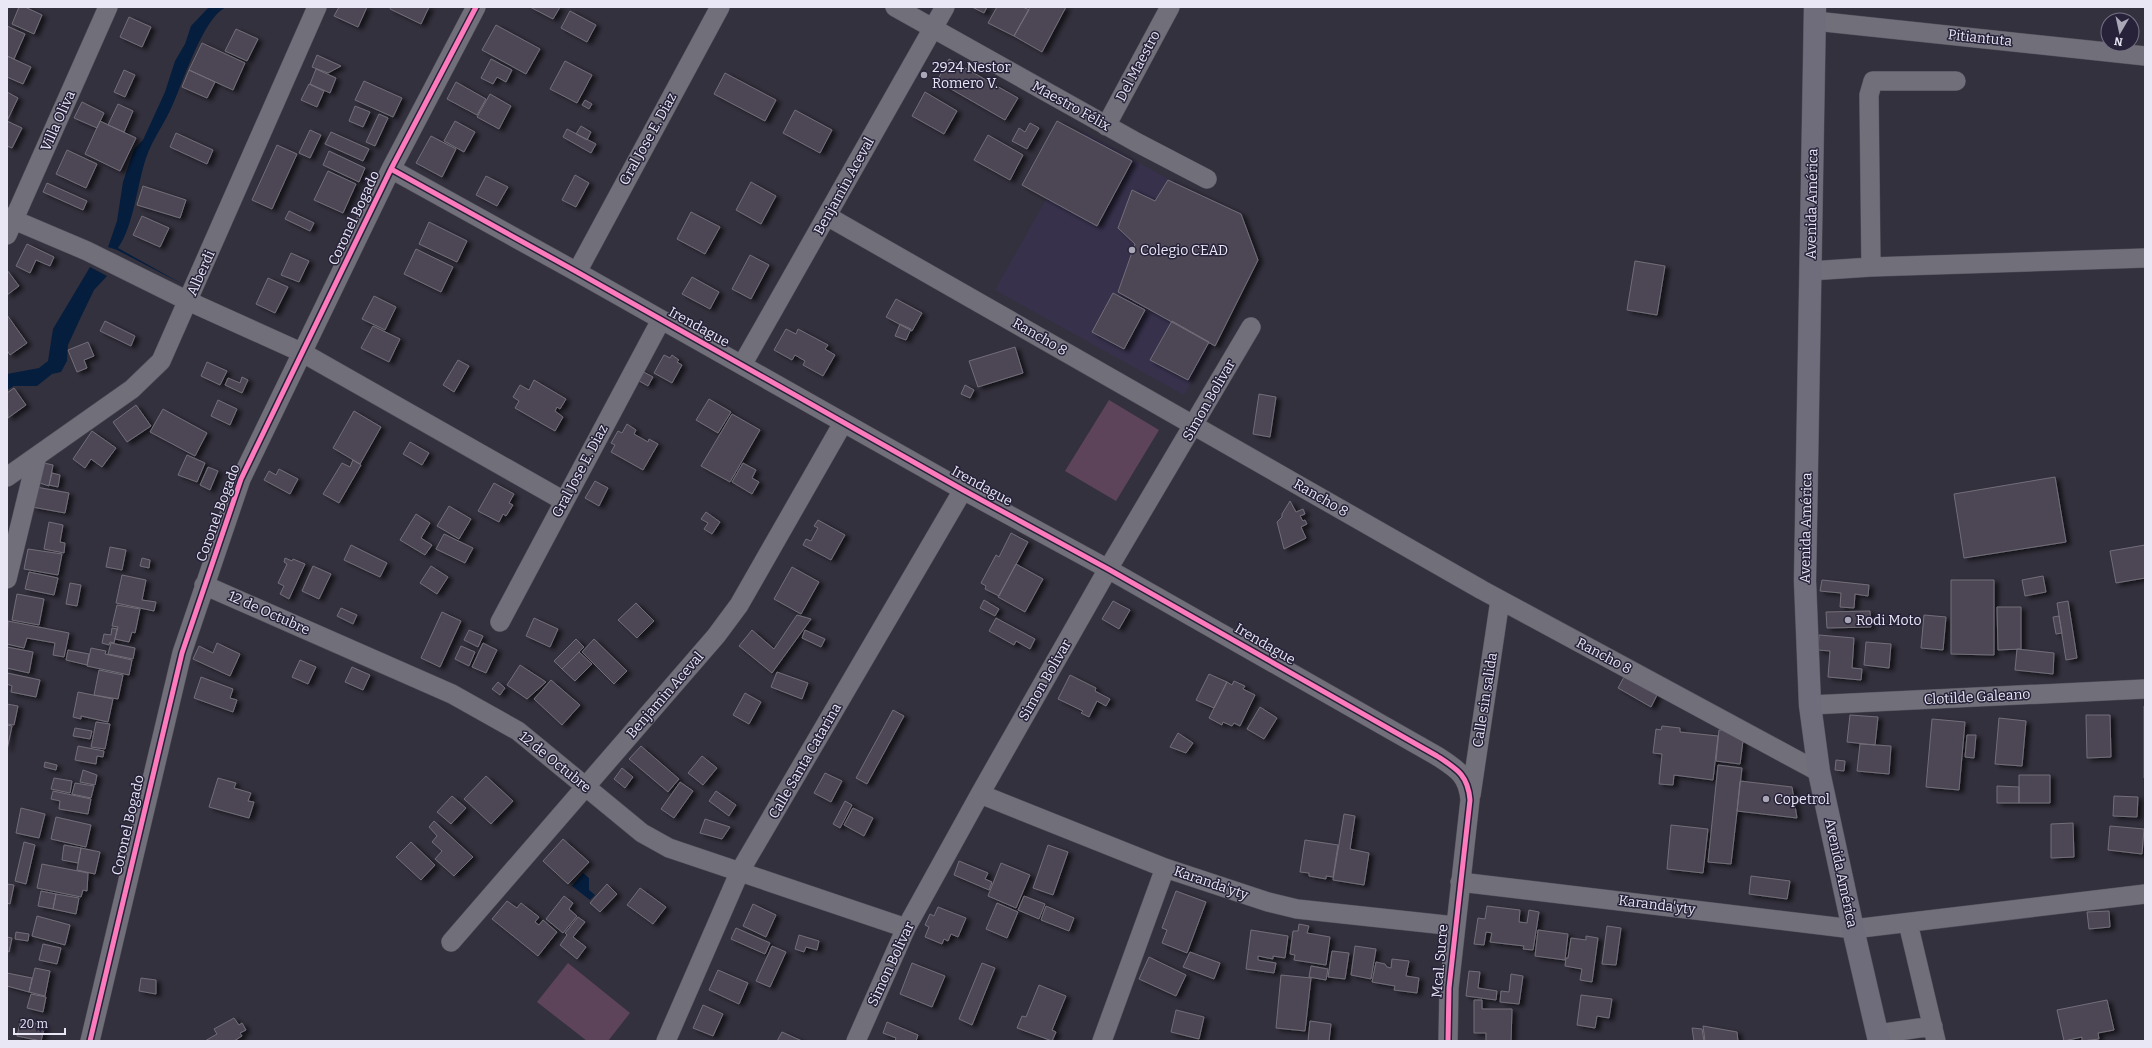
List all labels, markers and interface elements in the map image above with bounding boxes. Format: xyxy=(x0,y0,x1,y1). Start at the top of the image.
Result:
north arrow xyxy=(2100,12,2140,52)
street label: Pitiantuta xyxy=(1947,26,2013,50)
street label: Del Maestro xyxy=(1112,28,1164,104)
text: N xyxy=(2113,34,2124,48)
place label: 2924 Nestor Romero V. xyxy=(932,59,1011,92)
marker: 2924 Nestor Romero V. xyxy=(919,70,929,80)
street label: Maestro Félix xyxy=(1029,78,1113,135)
street label: Villa Oliva xyxy=(37,88,79,154)
street label: Gral Jose E. Diaz xyxy=(616,90,680,188)
street label: Benjamin Aceval xyxy=(810,134,878,238)
street label: Avenida América xyxy=(1803,148,1821,260)
street label: Coronel Bogado xyxy=(325,168,383,268)
place label: Colegio CEAD xyxy=(1140,242,1228,259)
marker: Colegio CEAD xyxy=(1127,245,1137,255)
street label: Alberdi xyxy=(183,248,219,298)
street label: Irendague xyxy=(665,303,733,351)
street label: Rancho 8 xyxy=(1010,315,1070,359)
street label: Simon Bolivar xyxy=(1179,356,1239,444)
street label: Gral Jose E. Diaz xyxy=(548,421,612,520)
street label: Coronel Bogado xyxy=(192,462,244,564)
street label: Irendague xyxy=(948,462,1016,510)
street label: Avenida América xyxy=(1797,472,1815,584)
street label: Rancho 8 xyxy=(1291,476,1351,520)
street label: 12 de Octubre xyxy=(226,587,312,639)
place label: Rodi Moto xyxy=(1856,612,1921,629)
marker: Rodi Moto xyxy=(1843,615,1853,625)
street label: Irendague xyxy=(1232,620,1298,668)
street label: Rancho 8 xyxy=(1573,634,1635,678)
street label: Simon Bolivar xyxy=(1015,636,1075,724)
street label: Benjamin Aceval xyxy=(623,648,707,742)
street label: Calle sin salida xyxy=(1469,651,1501,749)
street label: Clotilde Galeano xyxy=(1923,686,2031,708)
street label: Calle Santa Catarina xyxy=(765,700,845,822)
street label: 12 de Octubre xyxy=(516,728,594,796)
street label: Coronel Bogado xyxy=(108,773,148,877)
place label: Copetrol xyxy=(1774,791,1830,808)
marker: Copetrol xyxy=(1761,794,1771,804)
street label: Avenida América xyxy=(1821,817,1861,929)
street label: Karanda'yty xyxy=(1172,862,1251,904)
street label: Karanda'yty xyxy=(1618,892,1697,918)
street label: Simon Bolivar xyxy=(864,919,918,1009)
street label: Mcal. Sucre xyxy=(1428,923,1452,999)
scale bar xyxy=(14,1010,65,1036)
text: 20 m xyxy=(20,1017,49,1031)

